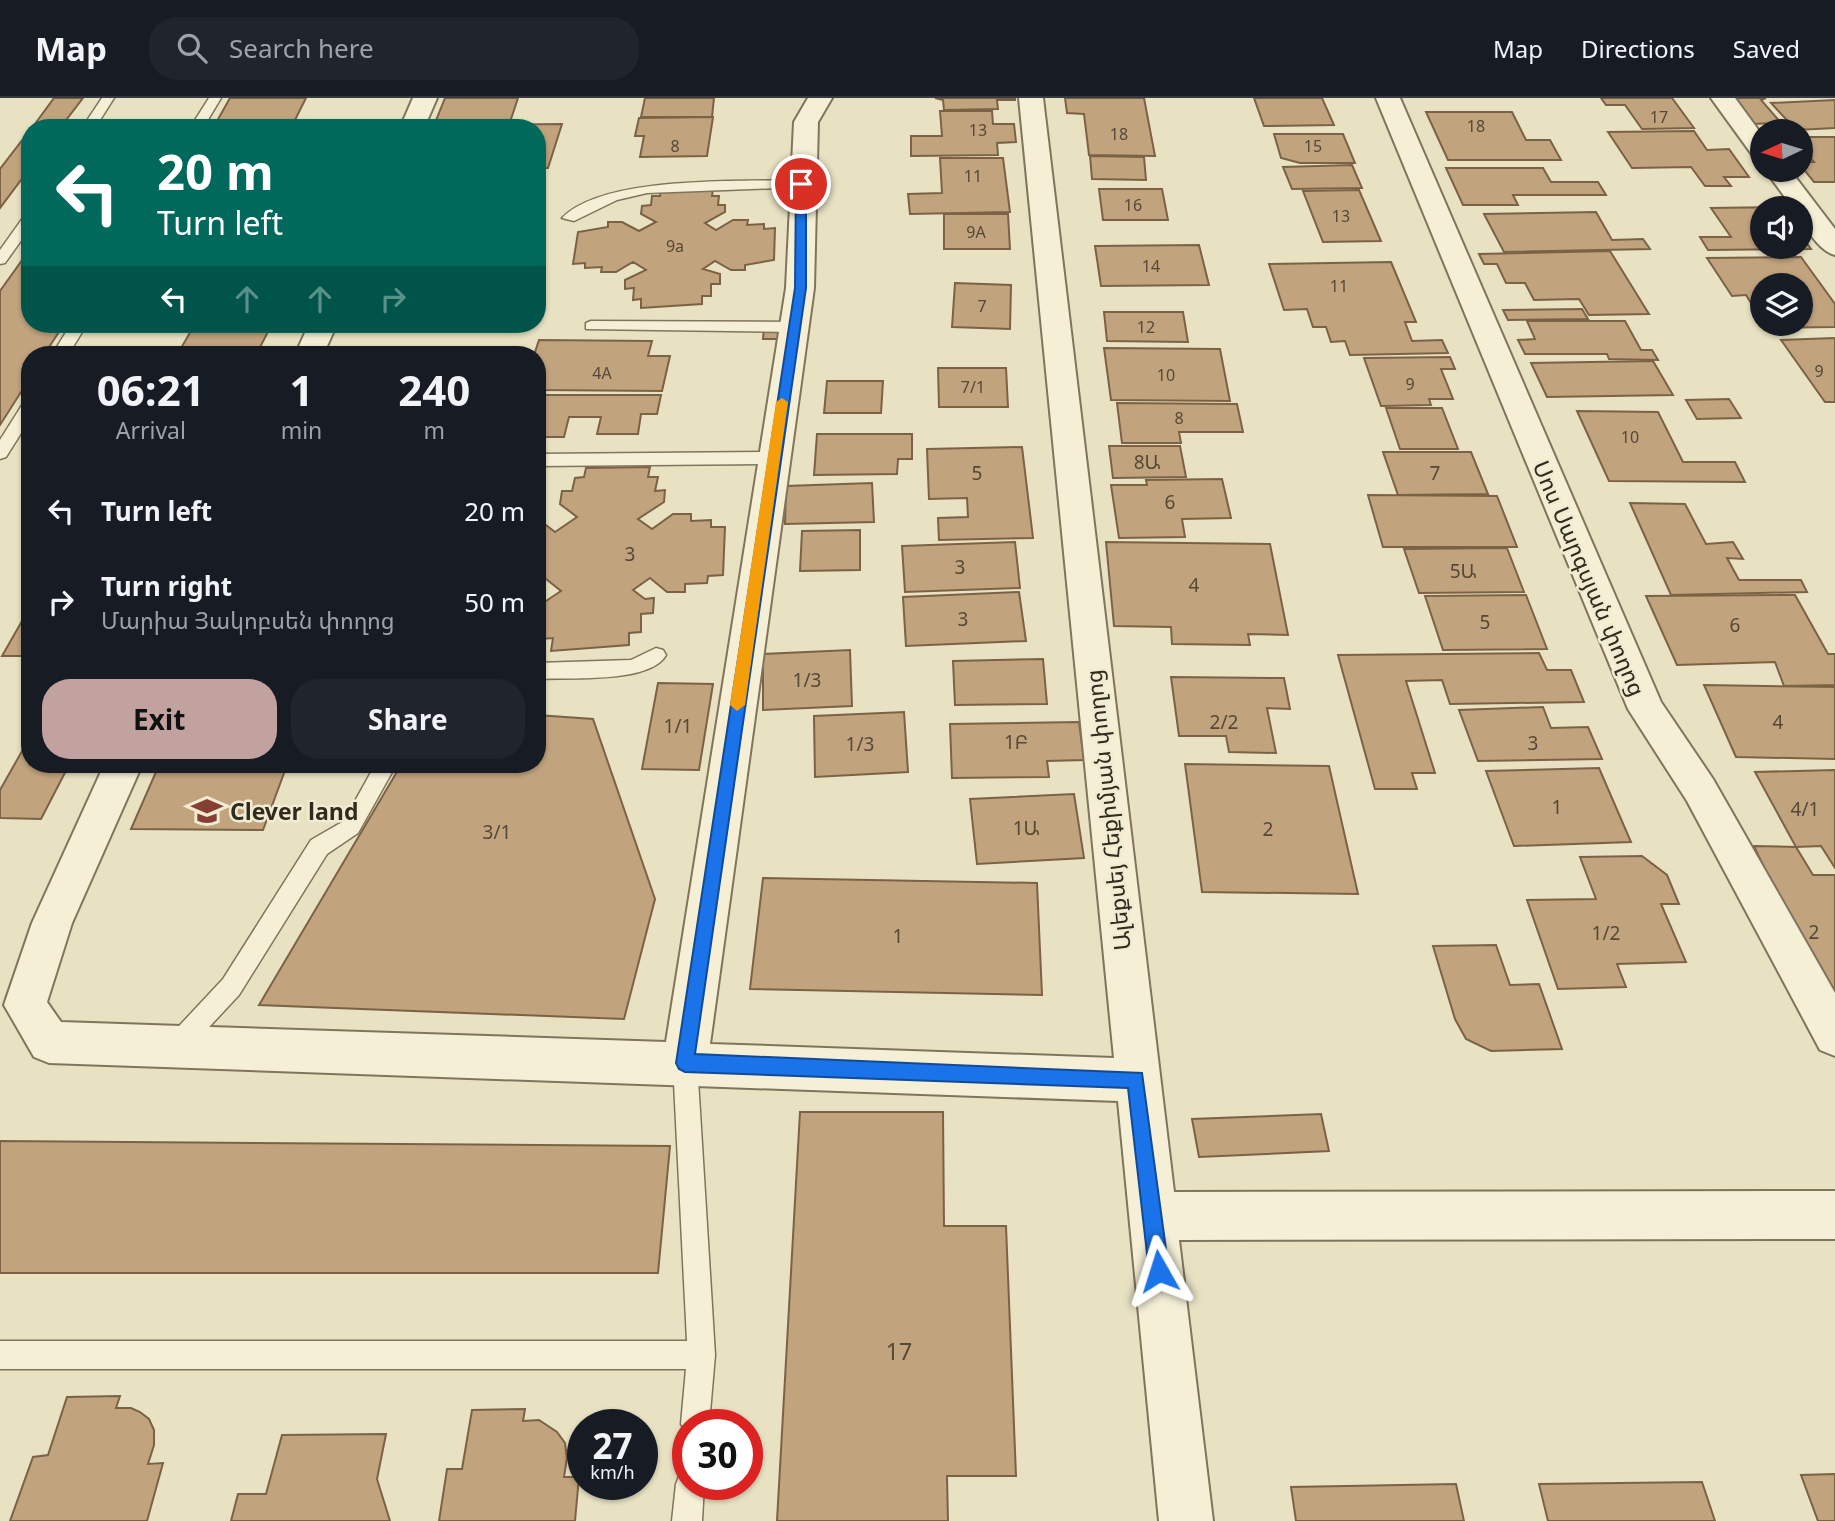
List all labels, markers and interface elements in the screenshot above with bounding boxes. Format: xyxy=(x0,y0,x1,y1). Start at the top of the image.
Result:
search box xyxy=(149,17,639,80)
text: Map xyxy=(35,26,107,71)
icon: search xyxy=(173,29,211,67)
text: Search here xyxy=(229,30,374,66)
text: Map xyxy=(1493,32,1543,65)
text: Directions xyxy=(1581,32,1695,65)
text: Saved xyxy=(1733,32,1800,65)
house number: 17 xyxy=(1650,106,1668,128)
house number: 18 xyxy=(1467,115,1485,137)
house number: 13 xyxy=(969,119,987,141)
north arrow xyxy=(1750,119,1813,182)
map controls xyxy=(1750,119,1813,336)
house number: 18 xyxy=(1110,123,1128,145)
house number: 8 xyxy=(670,135,680,157)
house number: 15 xyxy=(1304,135,1322,157)
text: 20 m xyxy=(157,138,274,204)
icon: left xyxy=(42,147,133,238)
pin xyxy=(771,154,831,214)
icon: arrive xyxy=(782,165,820,203)
house number: 11 xyxy=(964,165,982,187)
house number: 16 xyxy=(1124,194,1142,216)
button: sound xyxy=(1750,196,1813,259)
text: Turn left xyxy=(157,201,283,244)
house number: 13 xyxy=(1332,205,1350,227)
house number: 9A xyxy=(966,221,986,243)
house number: 9a xyxy=(666,235,684,257)
house number: 14 xyxy=(1142,255,1160,277)
button: layers xyxy=(1750,273,1813,336)
house number: 11 xyxy=(1330,275,1348,297)
icon: left xyxy=(155,280,193,318)
icon: ahead xyxy=(228,280,266,318)
icon: ahead xyxy=(301,280,339,318)
icon: right xyxy=(374,280,412,318)
house number: 7 xyxy=(977,295,987,317)
house number: 12 xyxy=(1137,316,1155,338)
house number: 9 xyxy=(1814,360,1824,382)
text: 06:21 xyxy=(97,361,205,418)
text: 1 xyxy=(289,361,314,418)
text: 240 xyxy=(398,361,470,418)
house number: 4A xyxy=(592,362,612,384)
house number: 10 xyxy=(1157,364,1175,386)
house number: 9 xyxy=(1405,373,1415,395)
house number: 7/1 xyxy=(961,376,985,398)
house number: 8 xyxy=(1174,407,1184,429)
text: Arrival xyxy=(116,414,186,446)
text: min xyxy=(281,414,322,446)
text: m xyxy=(423,414,445,446)
house number: 10 xyxy=(1621,426,1639,448)
house number: 8Ա xyxy=(1134,449,1161,475)
street label: Սոս Սարգսյան փողոց xyxy=(1526,455,1654,701)
house number: 5 xyxy=(972,460,982,486)
house number: 7 xyxy=(1430,460,1440,486)
house number: 6 xyxy=(1165,489,1175,515)
icon: left xyxy=(42,492,80,530)
text: Turn left xyxy=(101,493,212,529)
text: 20 m xyxy=(464,493,525,529)
house number: 3 xyxy=(625,541,635,567)
house number: 3 xyxy=(955,554,965,580)
house number: 5Ա xyxy=(1450,558,1477,584)
text: Turn right xyxy=(101,568,232,604)
house number: 4 xyxy=(1189,572,1200,598)
icon: right xyxy=(42,583,80,621)
text: 50 m xyxy=(464,584,525,620)
text: Մարիա Յակոբսեն փողոց xyxy=(101,604,394,636)
house number: 3 xyxy=(958,606,968,632)
house number: 5 xyxy=(1480,609,1490,635)
house number: 6 xyxy=(1730,612,1740,638)
house number: 1/3 xyxy=(793,667,821,693)
street label: Ալեքսեյ Հեքիմյան փողոց xyxy=(1076,668,1138,952)
button: Exit xyxy=(42,679,277,759)
button: Share xyxy=(291,679,525,759)
house number: 2/2 xyxy=(1210,709,1238,735)
house number: 4 xyxy=(1773,709,1784,735)
house number: 1/1 xyxy=(664,713,692,739)
house number: 1Բ xyxy=(1004,729,1028,755)
house number: 3 xyxy=(1528,730,1538,756)
house number: 1/3 xyxy=(846,731,874,757)
school or university icon: Clever land xyxy=(190,794,224,828)
house number: 1 xyxy=(1552,794,1562,820)
place label: Clever land xyxy=(230,795,358,827)
house number: 4/1 xyxy=(1791,796,1819,822)
house number: 1Ա xyxy=(1013,815,1040,841)
house number: 2 xyxy=(1263,816,1273,842)
house number: 3/1 xyxy=(483,819,511,845)
house number: 2 xyxy=(1809,919,1819,945)
house number: 1/2 xyxy=(1592,920,1620,946)
house number: 1 xyxy=(893,923,903,949)
position arrow xyxy=(1122,1234,1196,1308)
house number: 17 xyxy=(886,1335,912,1367)
speed limit sign: 30 xyxy=(672,1409,763,1500)
text: 27 xyxy=(592,1422,633,1469)
text: km/h xyxy=(590,1460,635,1484)

